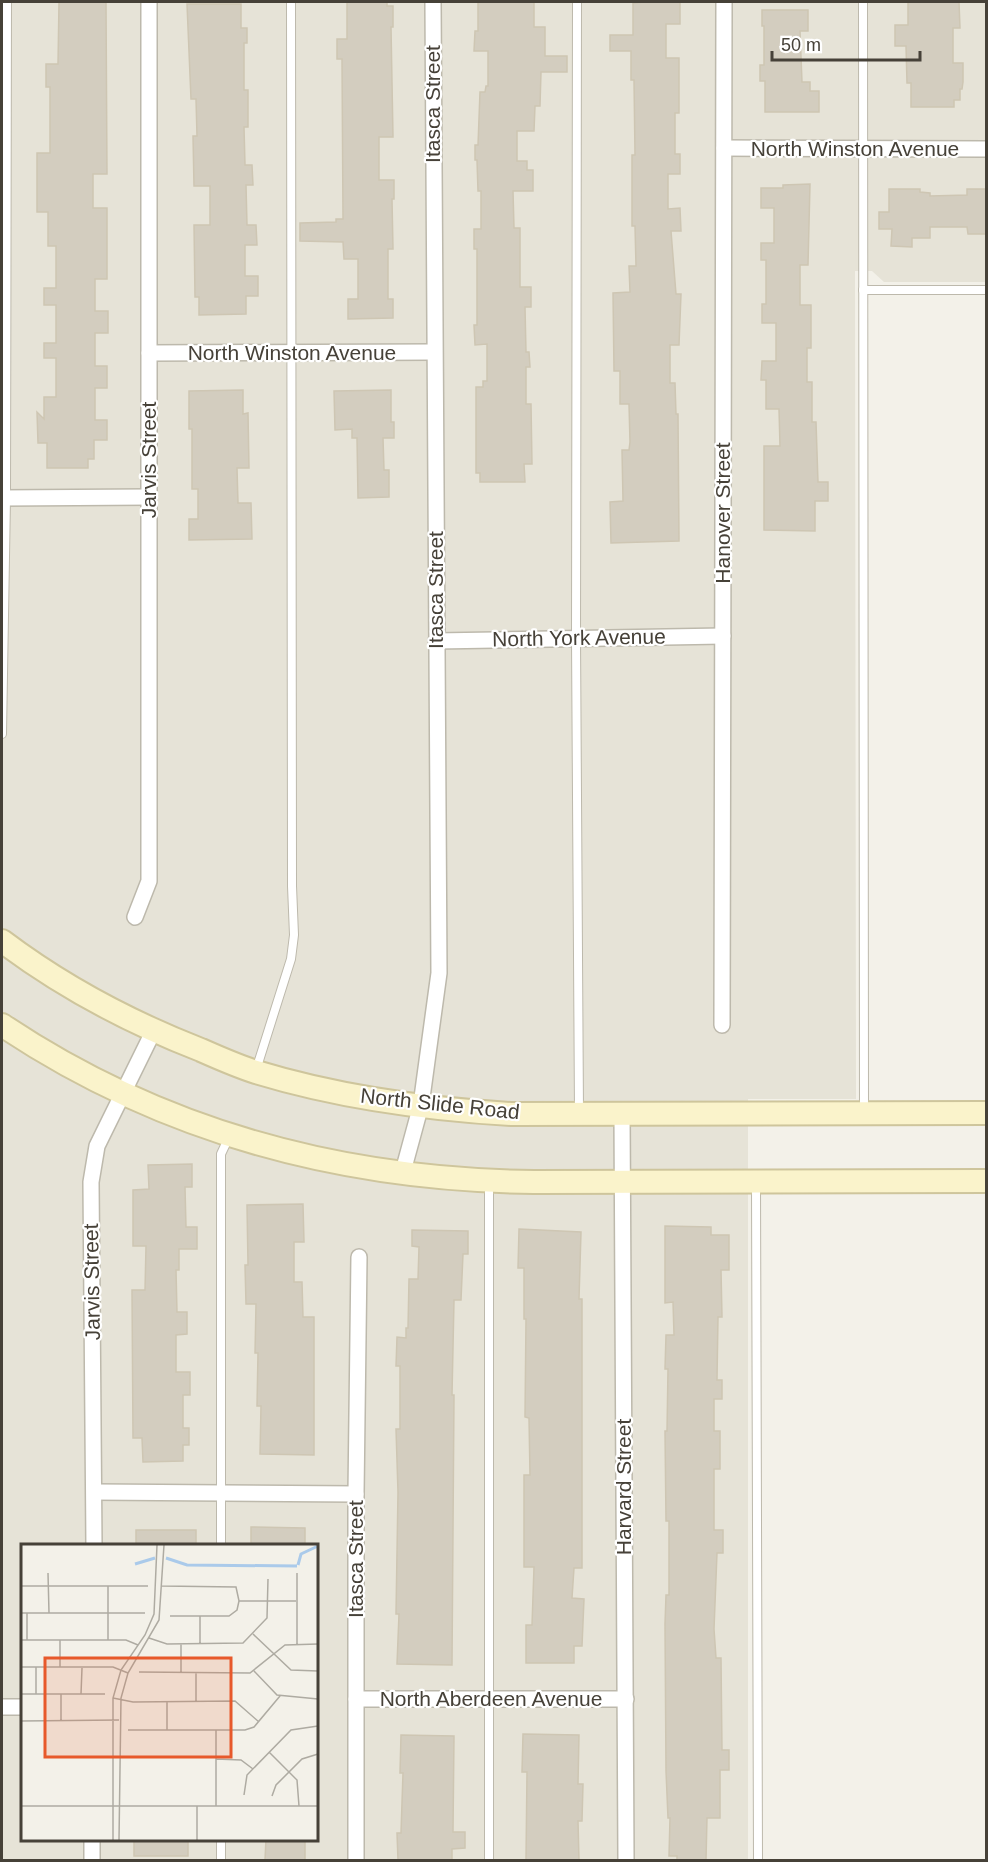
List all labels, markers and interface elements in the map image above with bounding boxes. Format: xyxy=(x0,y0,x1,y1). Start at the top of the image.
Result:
scale bar xyxy=(772,24,920,62)
text: 50 m xyxy=(781,35,821,55)
street label: Itasca Street xyxy=(421,45,444,163)
street label: North Winston Avenue xyxy=(751,137,959,160)
street label: North Winston Avenue xyxy=(188,341,396,364)
street label: Jarvis Street xyxy=(137,401,160,518)
street label: Hanover Street xyxy=(711,442,734,584)
street label: Itasca Street xyxy=(424,531,447,649)
street label: North York Avenue xyxy=(492,624,666,651)
street label: North Slide Road xyxy=(359,1084,521,1123)
street label: Jarvis Street xyxy=(79,1223,104,1341)
street label: Harvard Street xyxy=(612,1419,635,1555)
street label: Itasca Street xyxy=(344,1500,367,1618)
inset map xyxy=(21,1544,318,1841)
street label: North Aberdeen Avenue xyxy=(380,1687,602,1710)

